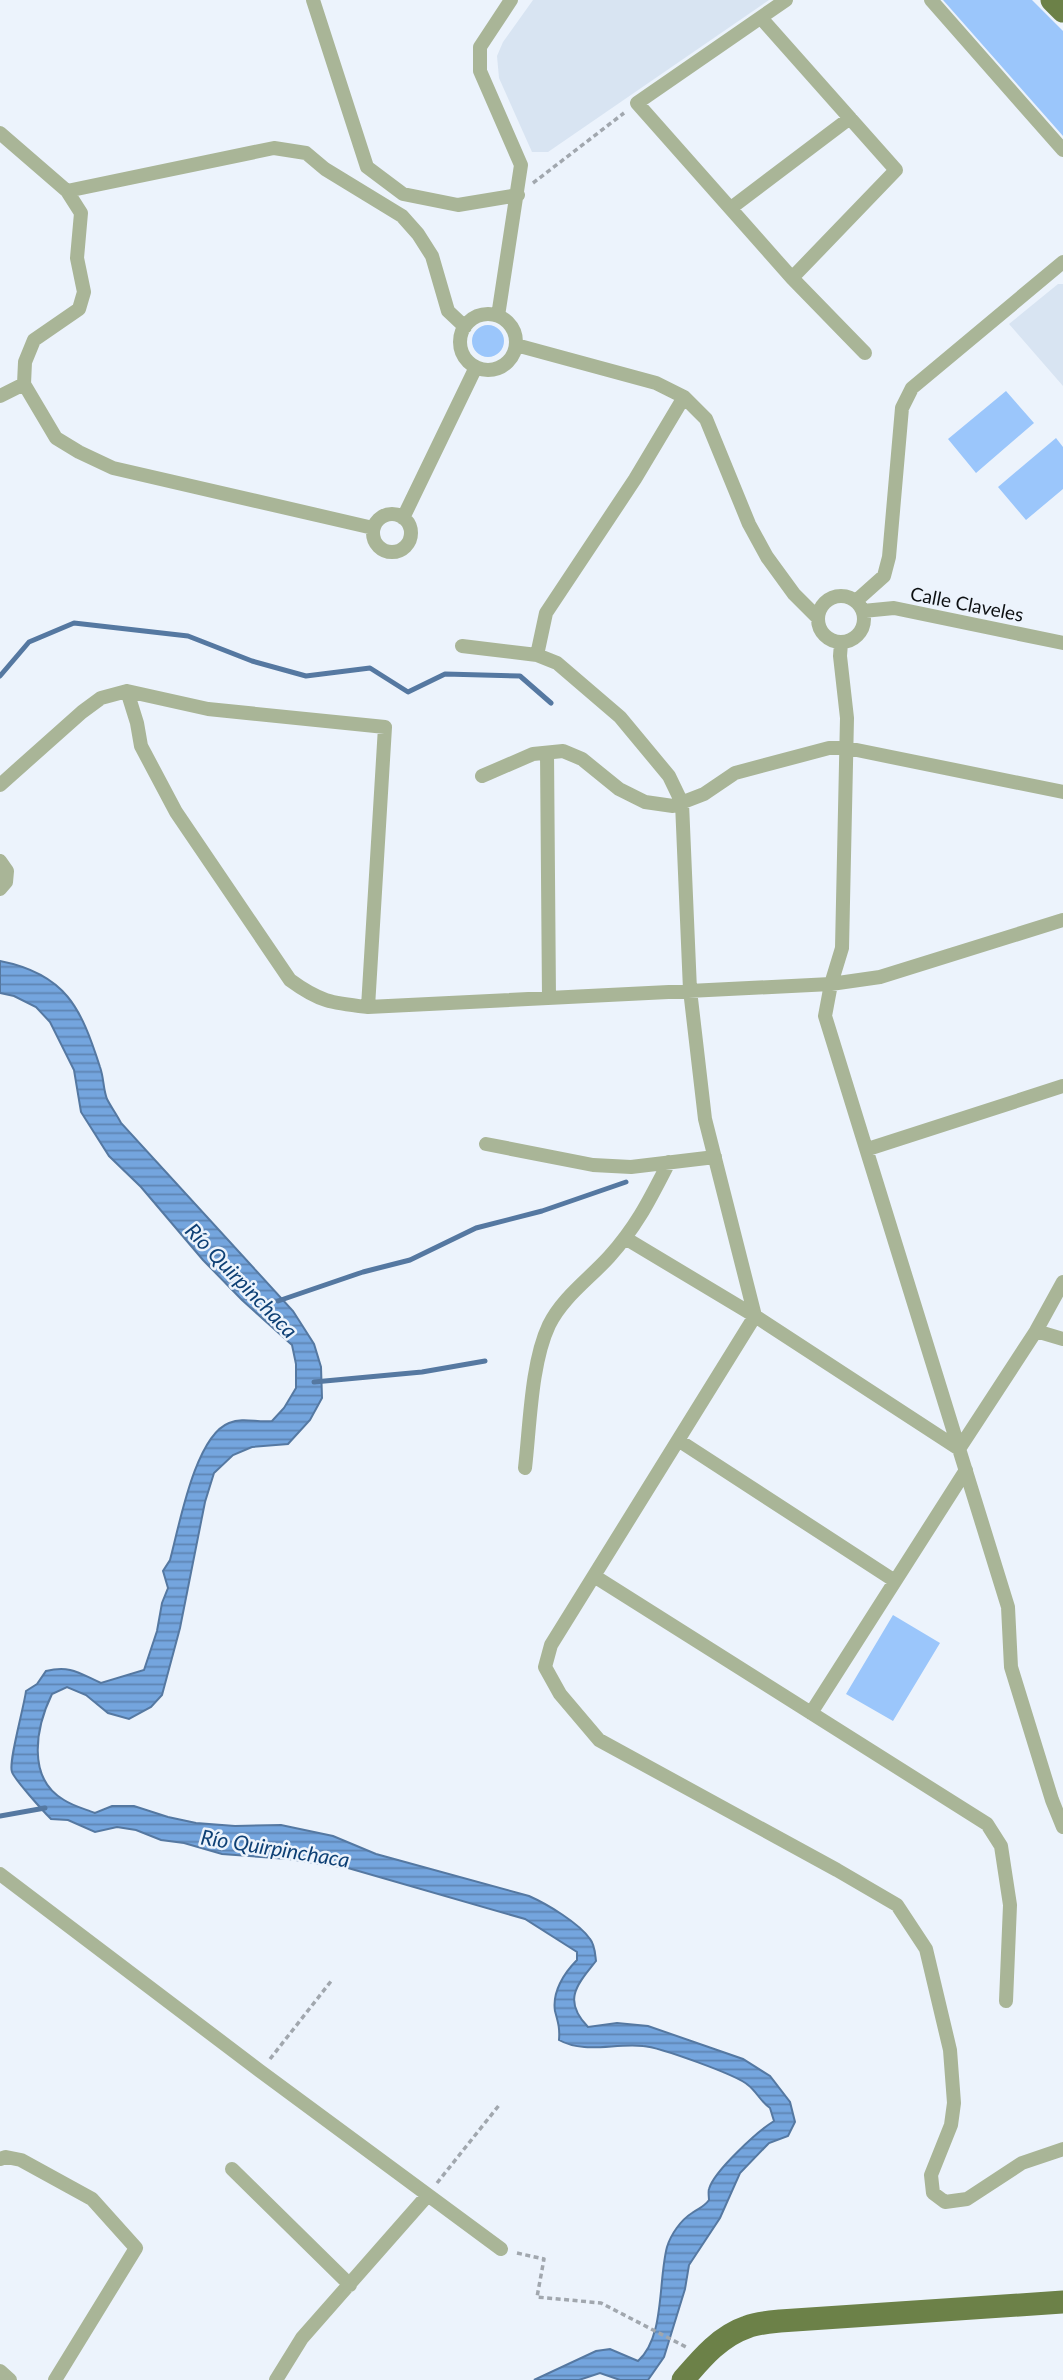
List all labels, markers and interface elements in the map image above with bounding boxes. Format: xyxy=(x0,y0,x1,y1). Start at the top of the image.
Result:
street label: Calle Claveles xyxy=(909,581,1026,626)
water label: Río Quirpinchaca xyxy=(181,1217,303,1343)
water label: Río Quirpinchaca xyxy=(199,1823,351,1872)

